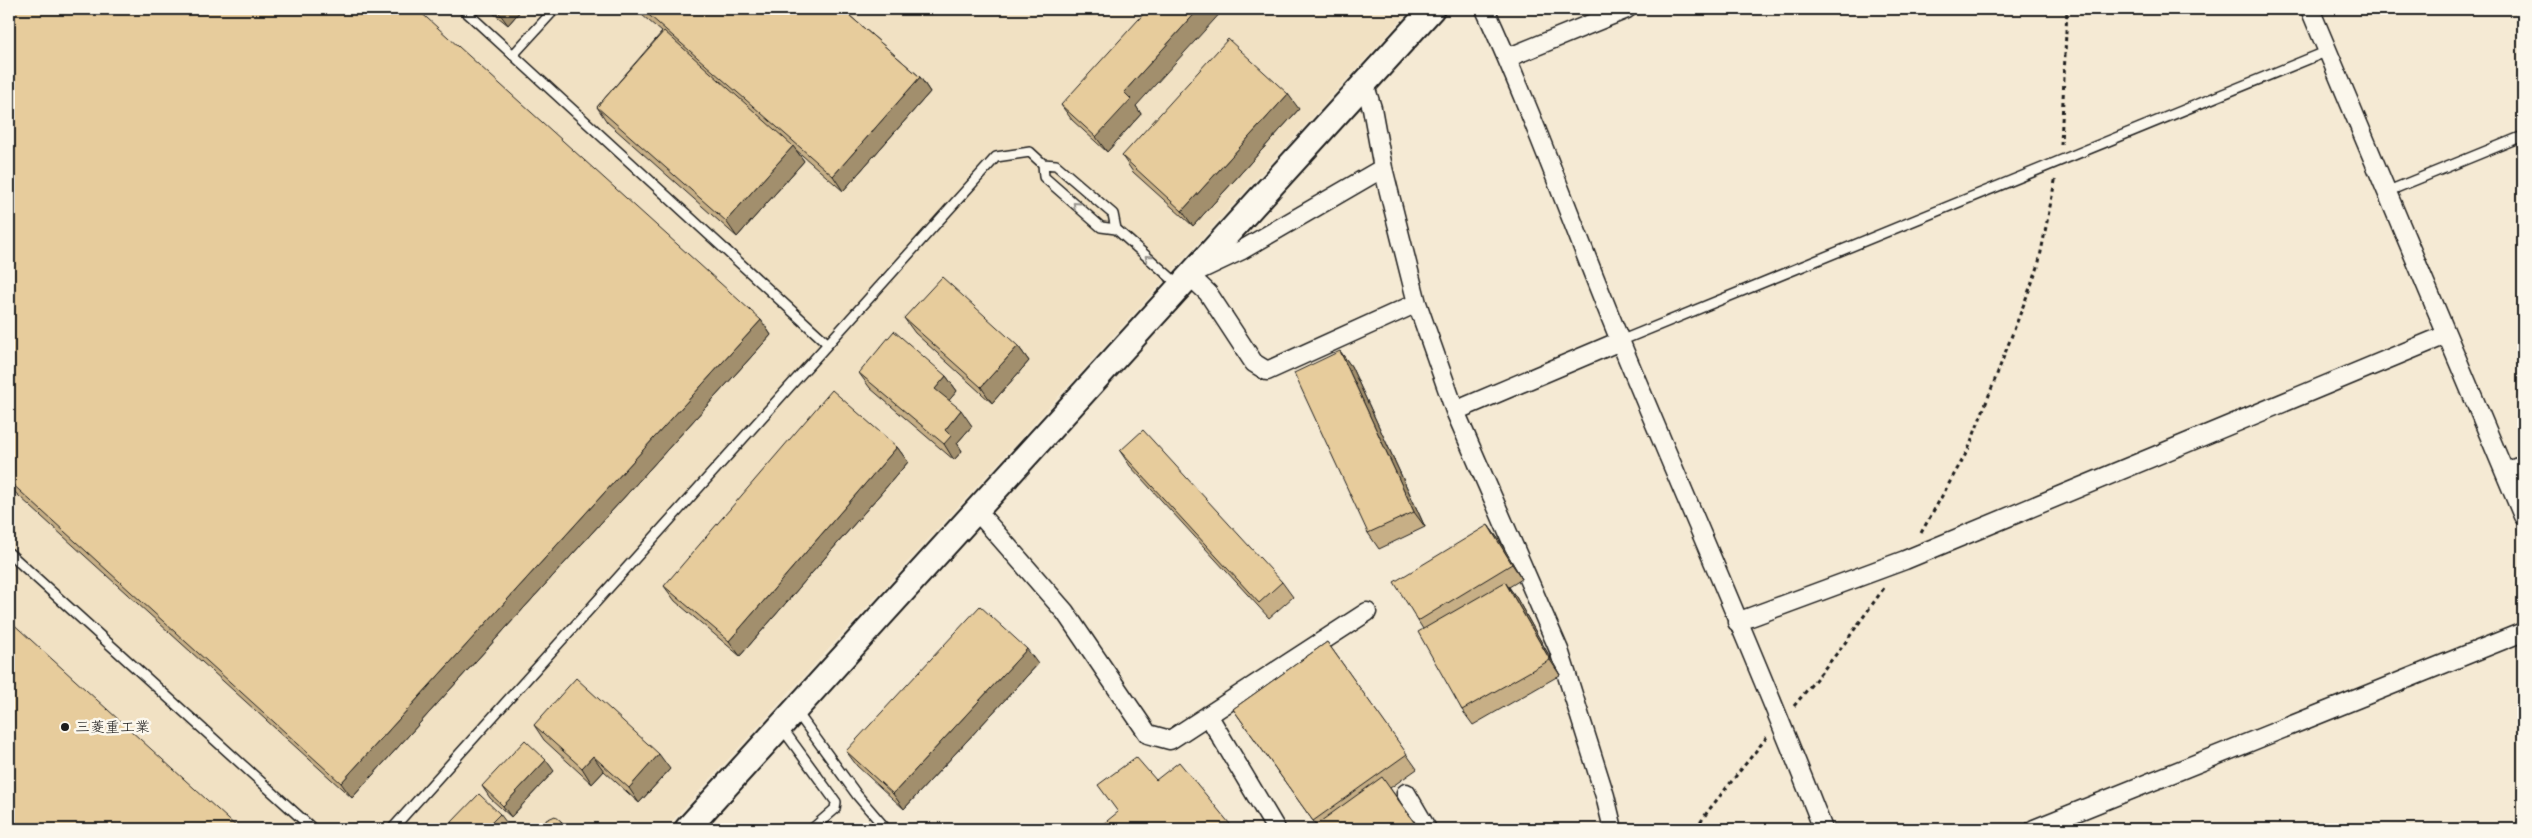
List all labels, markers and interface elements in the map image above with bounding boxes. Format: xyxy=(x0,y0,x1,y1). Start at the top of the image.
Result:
one-way arrow xyxy=(1072,202,1081,211)
one-way arrow xyxy=(1144,254,1153,263)
place label: 三菱重工業 xyxy=(75,714,150,740)
marker: 三菱重工業 xyxy=(59,721,71,733)

